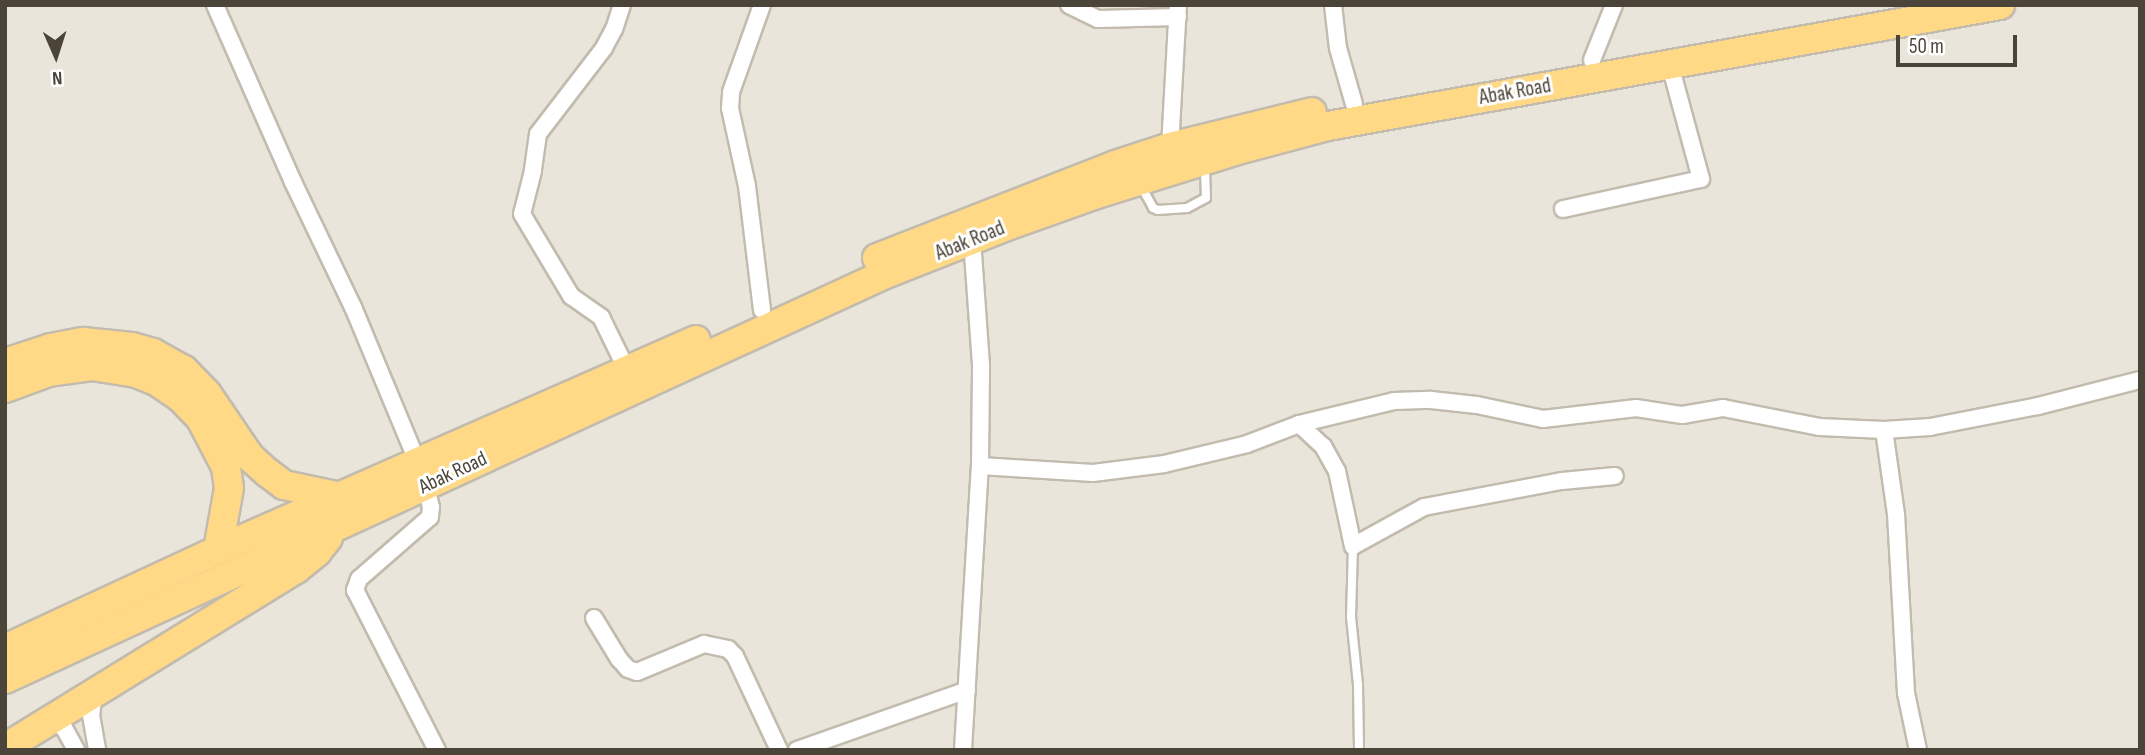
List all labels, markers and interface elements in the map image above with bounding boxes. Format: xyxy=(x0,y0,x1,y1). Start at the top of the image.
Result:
north arrow xyxy=(21,21,91,91)
scale bar xyxy=(1900,21,2021,65)
text: 50 m xyxy=(1909,34,1944,59)
text: N xyxy=(51,66,63,89)
street label: Abak Road xyxy=(1477,73,1553,111)
street label: Abak Road xyxy=(932,216,1008,266)
street label: Abak Road xyxy=(415,446,491,500)

